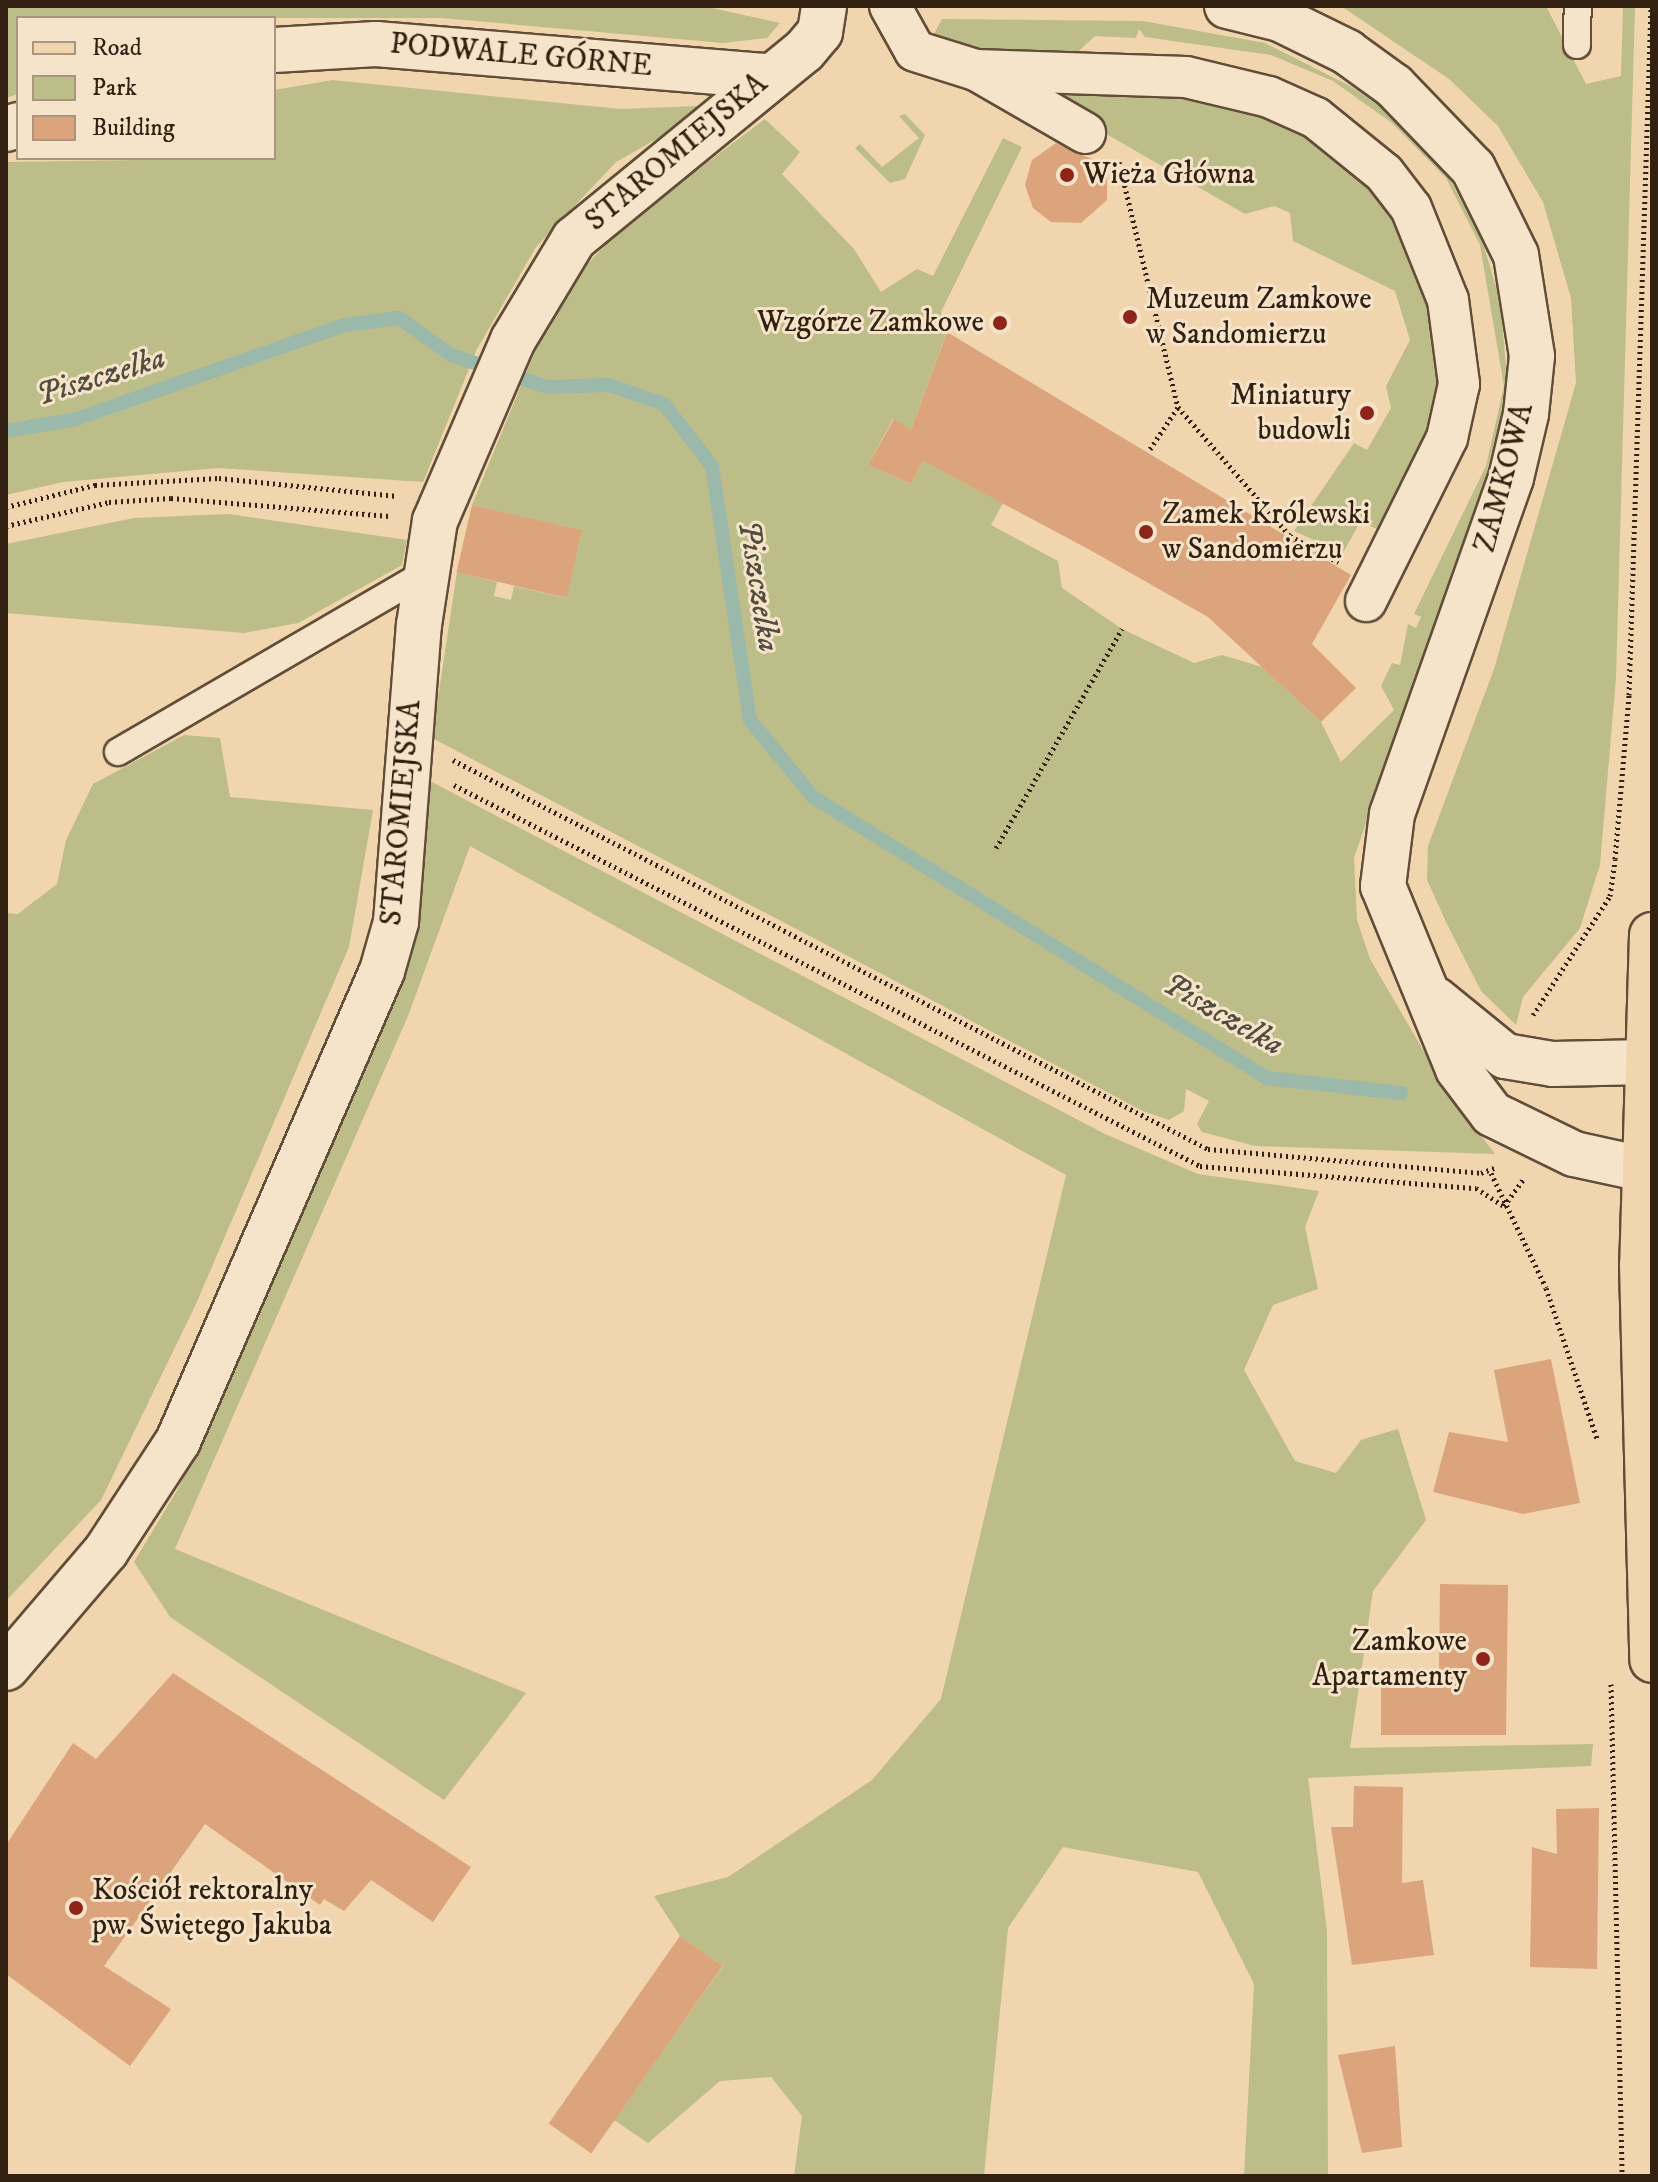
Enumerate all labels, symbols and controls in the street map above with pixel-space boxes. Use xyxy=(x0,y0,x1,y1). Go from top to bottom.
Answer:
legend xyxy=(16,16,276,160)
street label: PODWALE GÓRNE xyxy=(388,27,654,85)
text: Road xyxy=(92,33,142,63)
street label: STAROMIEJSKA xyxy=(579,66,775,240)
text: Park xyxy=(92,73,137,103)
text: Building xyxy=(92,113,175,143)
place label: Wieża Główna xyxy=(1083,157,1255,193)
marker: Wieża Główna xyxy=(1058,166,1076,184)
place label: Muzeum Zamkowe w Sandomierzu xyxy=(1146,282,1372,352)
place label: Wzgórze Zamkowe xyxy=(757,305,984,341)
marker: Muzeum Zamkowe w Sandomierzu xyxy=(1121,308,1139,326)
marker: Wzgórze Zamkowe xyxy=(991,314,1009,332)
water label: Piszczelka xyxy=(32,339,170,415)
place label: Miniatury budowli xyxy=(1230,378,1351,448)
street label: ZAMKOWA xyxy=(1468,400,1542,556)
marker: Miniatury budowli xyxy=(1358,404,1376,422)
place label: Zamek Królewski w Sandomierzu xyxy=(1162,497,1370,568)
water label: Piszczelka xyxy=(729,517,787,655)
marker: Zamek Królewski w Sandomierzu xyxy=(1137,523,1155,541)
street label: STAROMIEJSKA xyxy=(374,699,430,927)
water label: Piszczelka xyxy=(1156,965,1290,1065)
place label: Zamkowe Apartamenty xyxy=(1312,1624,1467,1694)
marker: Zamkowe Apartamenty xyxy=(1474,1650,1492,1668)
place label: Kościół rektoralny pw. Świętego Jakuba xyxy=(92,1873,332,1944)
marker: Kościół rektoralny pw. Świętego Jakuba xyxy=(67,1899,85,1917)

